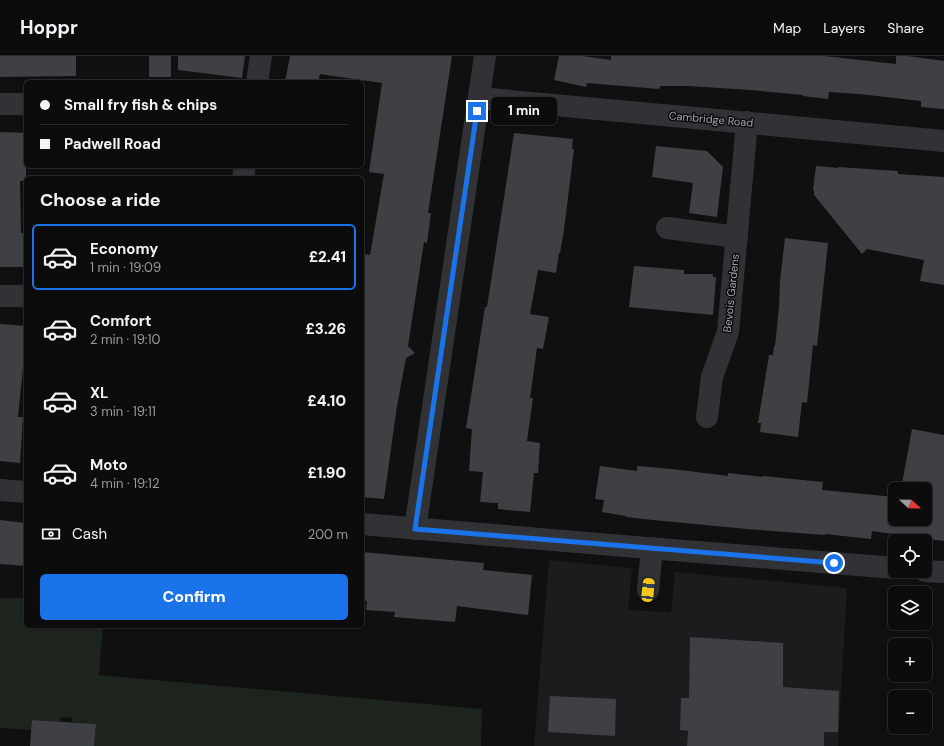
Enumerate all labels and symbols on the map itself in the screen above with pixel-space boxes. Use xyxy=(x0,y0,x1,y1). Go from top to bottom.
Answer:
callout: 1 min xyxy=(491,97,557,125)
route end xyxy=(468,102,486,120)
street label: Cambridge Road xyxy=(668,108,754,130)
street label: Bevois Gardens xyxy=(720,253,742,333)
north arrow xyxy=(888,482,932,526)
route start xyxy=(825,554,843,572)
car xyxy=(641,577,655,603)

